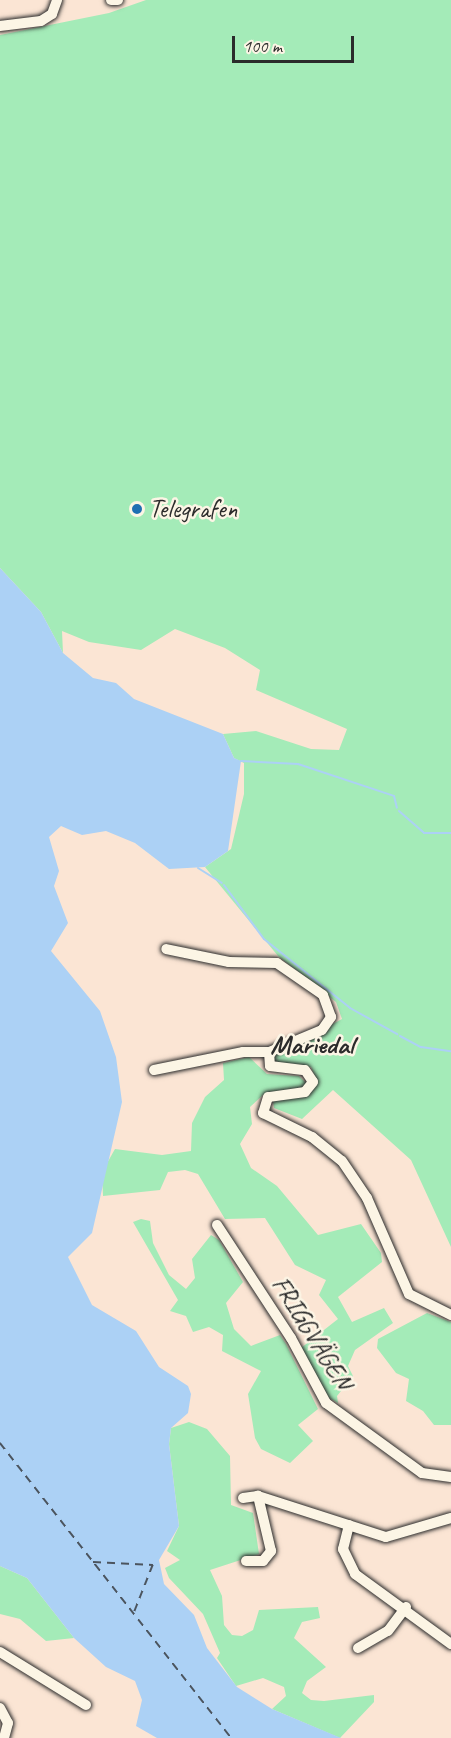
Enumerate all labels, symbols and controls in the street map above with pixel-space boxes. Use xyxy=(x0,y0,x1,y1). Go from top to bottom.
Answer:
scale bar xyxy=(235,24,356,62)
text: 100 m xyxy=(243,35,282,57)
place label: Telegrafen xyxy=(149,493,237,525)
marker: Telegrafen xyxy=(130,502,144,516)
district label: Mariedal xyxy=(270,1029,354,1061)
street label: FRIGGVÄGEN xyxy=(265,1271,359,1395)

